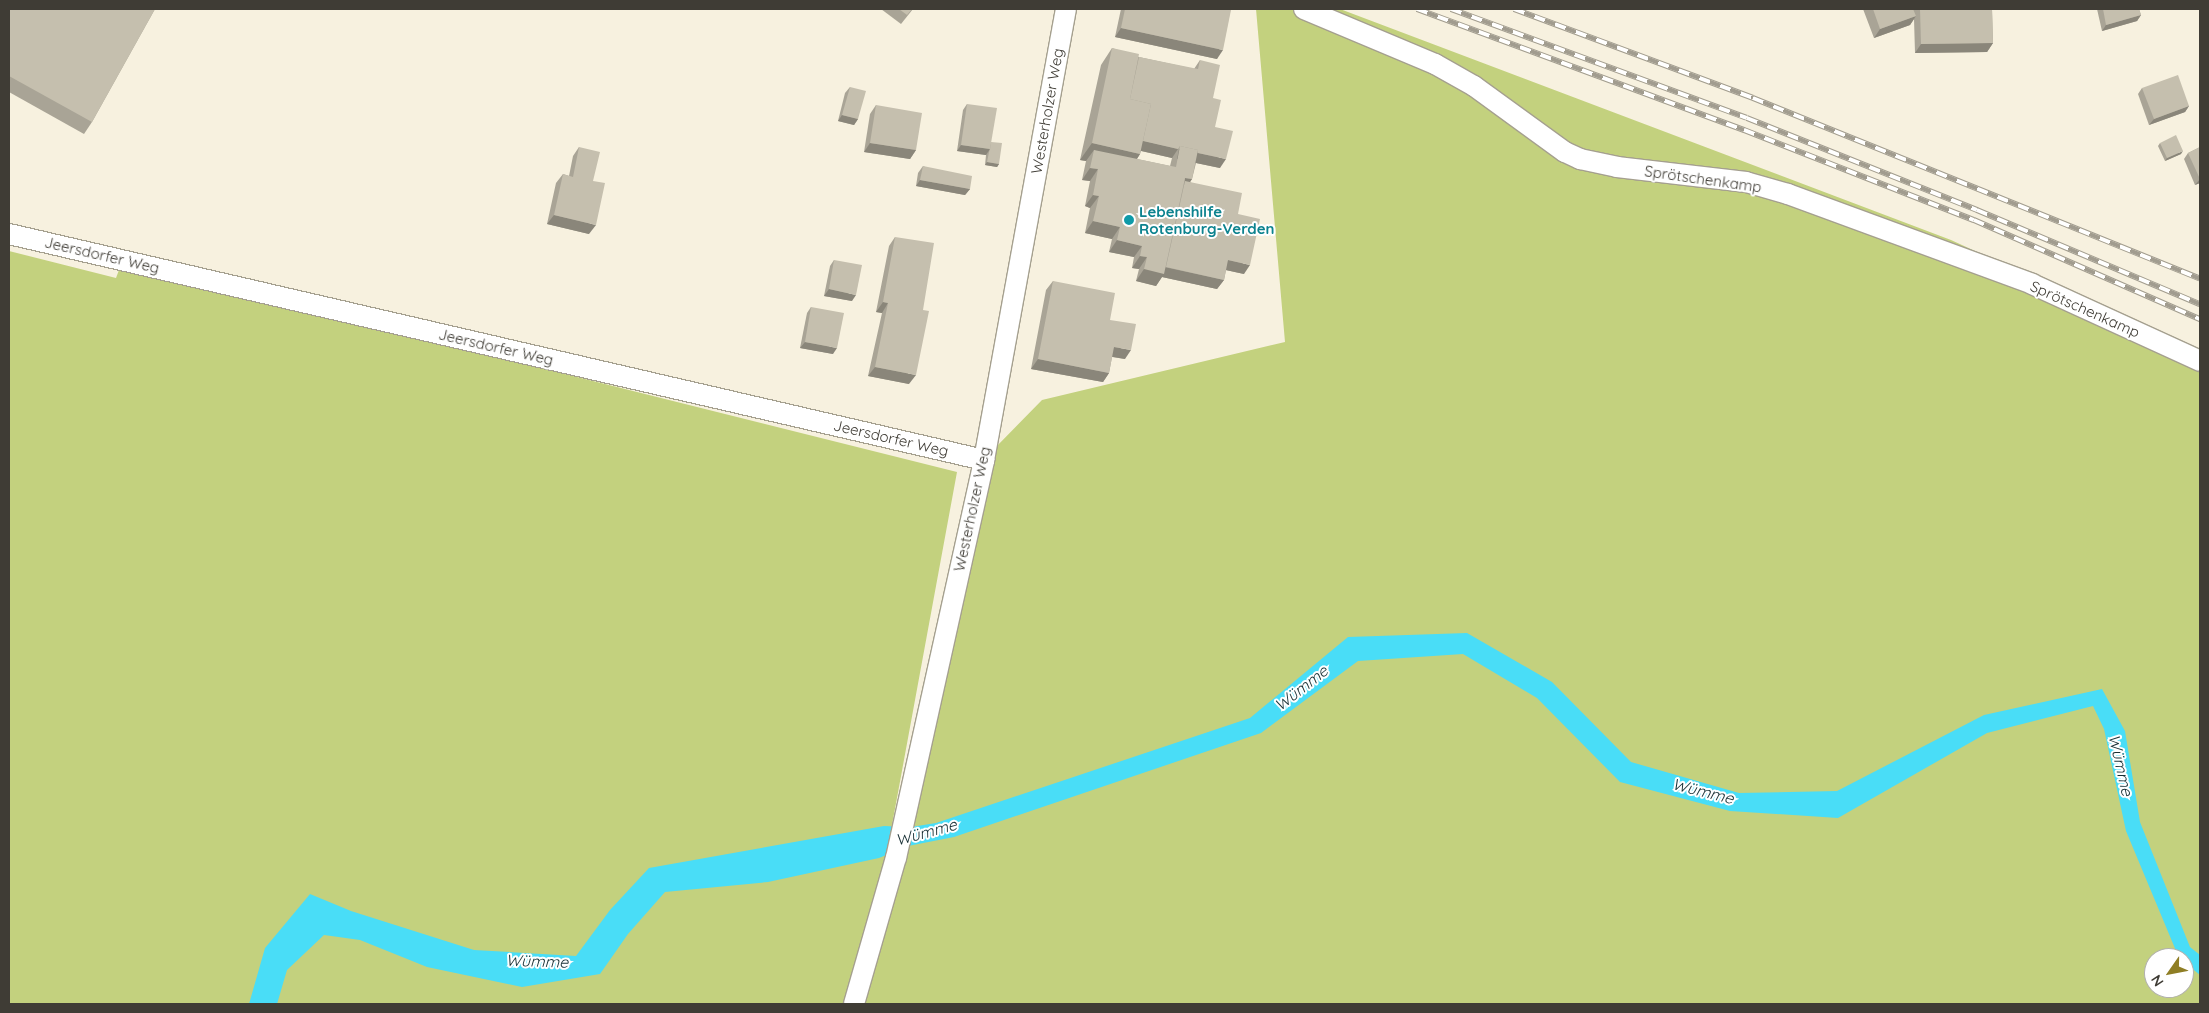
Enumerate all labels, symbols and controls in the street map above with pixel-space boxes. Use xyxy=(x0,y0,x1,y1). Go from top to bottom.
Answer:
street label: Westerholzer Weg xyxy=(1027,47,1067,175)
street label: Sprötschenkamp xyxy=(1643,162,1763,196)
place label: Lebenshilfe Rotenburg-Verden xyxy=(1139,202,1275,237)
marker: Lebenshilfe Rotenburg-Verden xyxy=(1123,214,1135,226)
street label: Jeersdorfer Weg xyxy=(43,233,161,277)
street label: Sprötschenkamp xyxy=(2027,277,2143,341)
street label: Jeersdorfer Weg xyxy=(437,325,555,369)
street label: Jeersdorfer Weg xyxy=(832,416,950,460)
street label: Westerholzer Weg xyxy=(950,445,994,573)
water label: Wümme xyxy=(1270,661,1332,715)
water label: Wümme xyxy=(2105,732,2137,798)
water label: Wümme xyxy=(1670,774,1736,808)
water label: Wümme xyxy=(893,815,959,849)
north arrow xyxy=(2144,948,2194,998)
water label: Wümme xyxy=(505,950,569,972)
text: N xyxy=(2147,971,2168,990)

